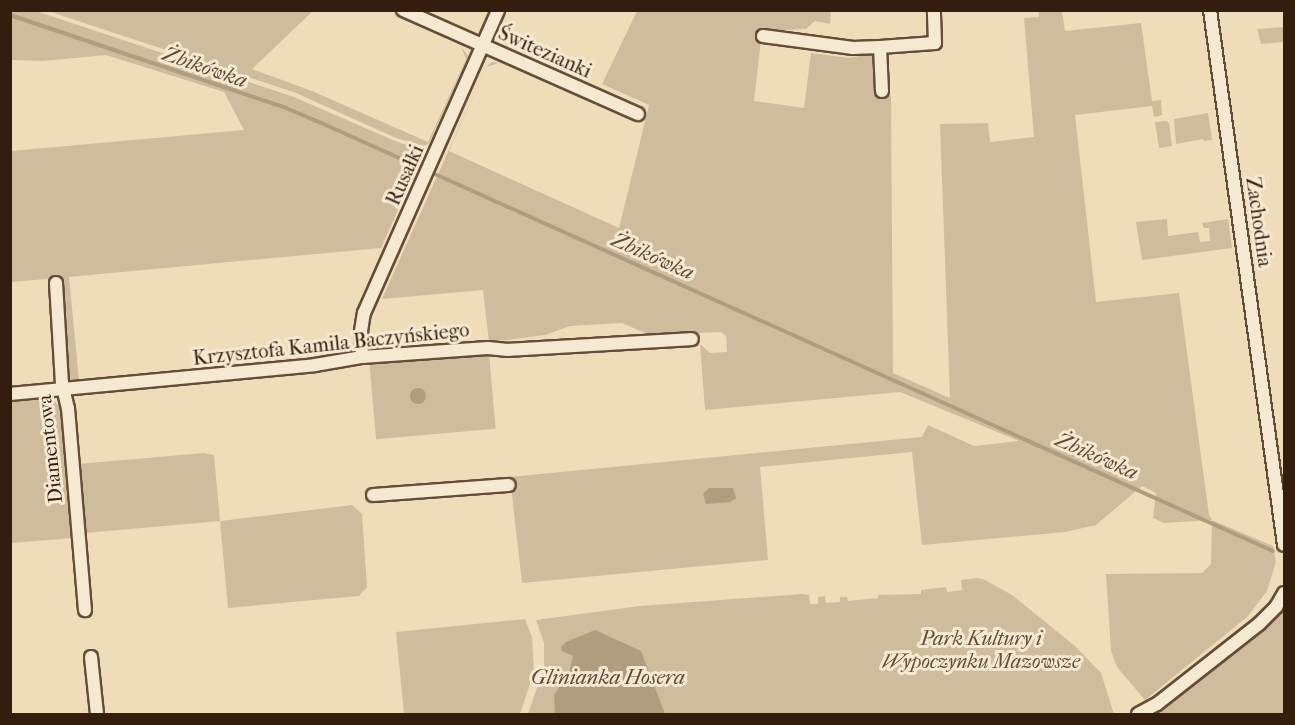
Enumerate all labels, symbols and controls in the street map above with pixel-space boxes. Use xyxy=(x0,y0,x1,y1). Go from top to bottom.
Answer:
street label: Świtezianki xyxy=(495,21,595,83)
water label: Żbikówka xyxy=(160,41,250,93)
street label: Rusałki xyxy=(381,141,429,209)
street label: Zachodnia xyxy=(1241,176,1277,268)
water label: Żbikówka xyxy=(608,227,698,285)
street label: Krzysztofa Kamila Baczyńskiego xyxy=(192,318,470,370)
street label: Diamentowa xyxy=(32,393,68,505)
water label: Żbikówka xyxy=(1052,427,1142,485)
park label: Park Kultury i Wypoczynku Mazowsze xyxy=(882,627,1080,674)
water label: Glinianka Hosera xyxy=(531,664,685,690)

